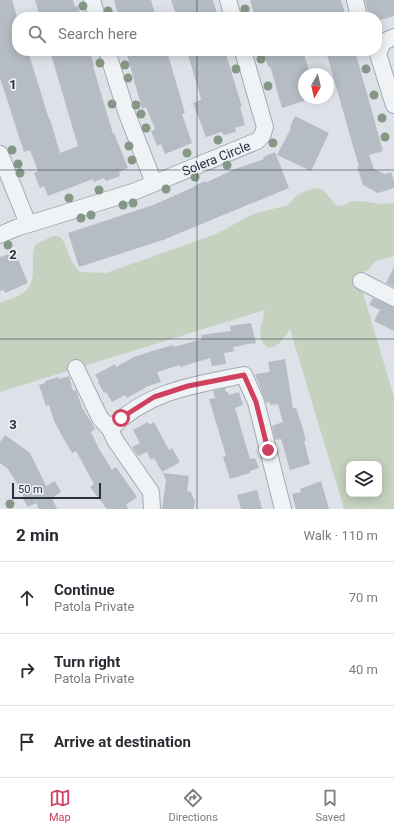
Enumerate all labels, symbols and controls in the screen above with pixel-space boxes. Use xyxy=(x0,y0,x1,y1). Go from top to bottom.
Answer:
search box xyxy=(12,12,382,56)
icon: search xyxy=(26,23,48,45)
text: Search here xyxy=(58,25,137,43)
north arrow xyxy=(298,68,334,104)
text: 1 xyxy=(9,77,17,92)
street label: Solera Circle xyxy=(180,138,253,179)
text: 2 xyxy=(9,247,17,262)
route start xyxy=(112,409,130,427)
text: 3 xyxy=(9,417,17,432)
route end xyxy=(259,441,277,459)
map controls xyxy=(346,461,382,497)
button: layers xyxy=(346,461,382,497)
scale bar xyxy=(12,481,101,500)
text: 50 m xyxy=(18,483,43,496)
text: 2 min xyxy=(16,525,59,545)
text: Walk · 110 m xyxy=(303,528,378,543)
text: Continue xyxy=(54,581,115,599)
icon: ahead xyxy=(16,587,38,609)
text: 70 m xyxy=(349,590,378,605)
text: Patola Private xyxy=(54,599,134,614)
text: Turn right xyxy=(54,653,120,671)
icon: right xyxy=(16,659,38,681)
text: 40 m xyxy=(349,662,378,677)
text: Patola Private xyxy=(54,671,134,686)
icon: arrive xyxy=(16,731,38,753)
text: Arrive at destination xyxy=(54,733,191,751)
tab: Map xyxy=(49,787,71,824)
tab: Directions xyxy=(168,787,218,824)
tab: Saved xyxy=(315,787,345,824)

